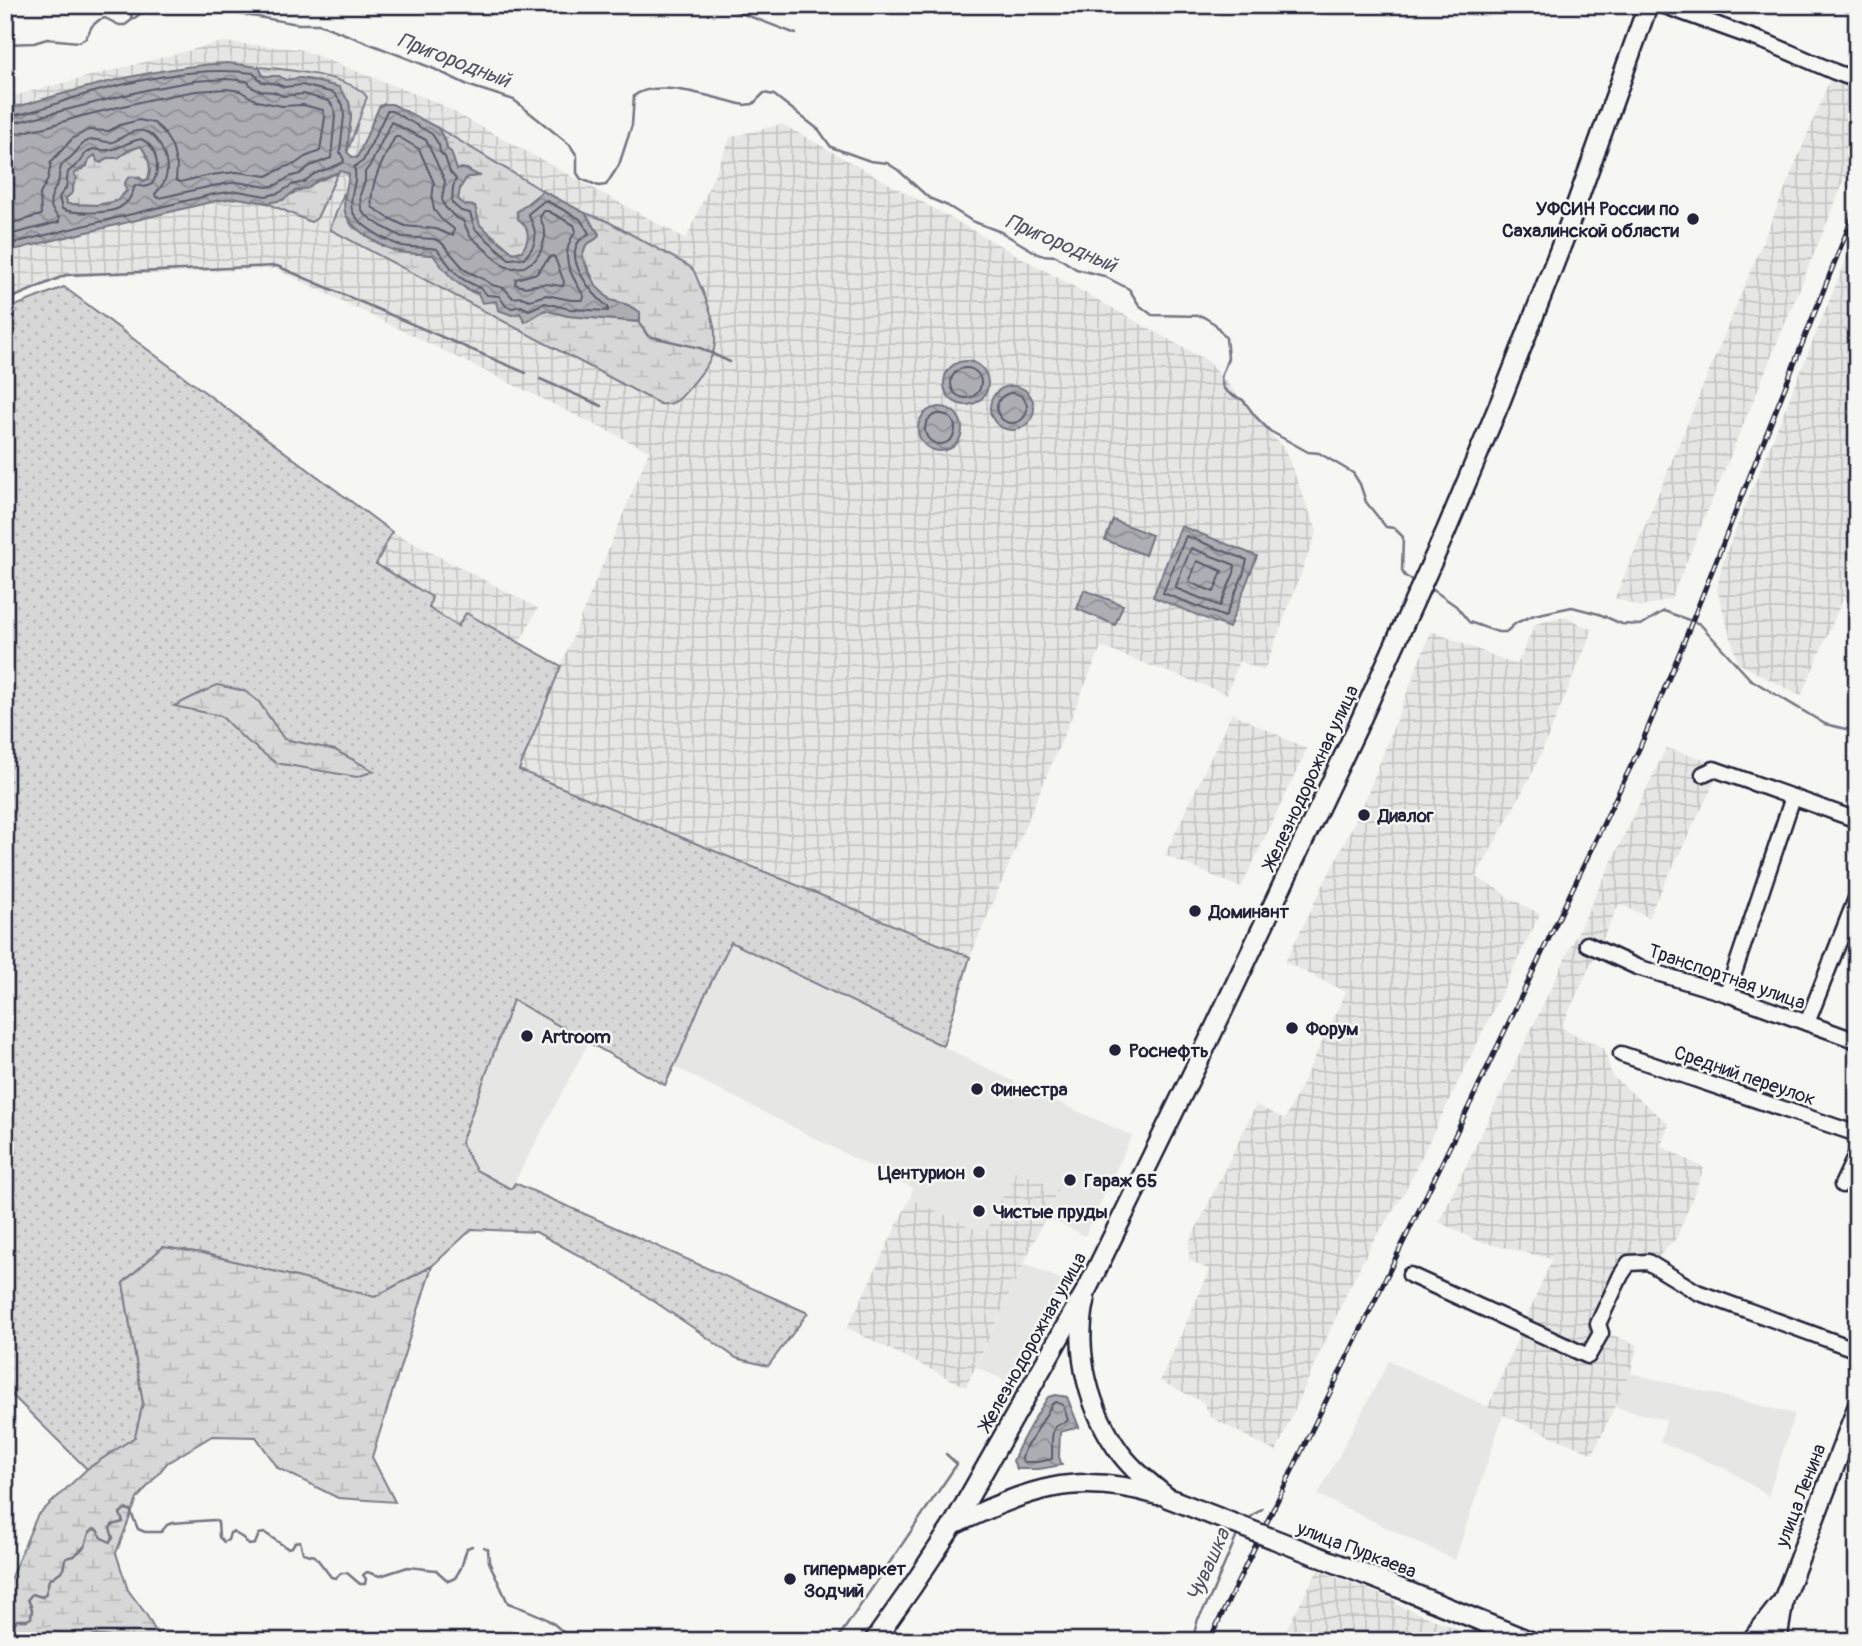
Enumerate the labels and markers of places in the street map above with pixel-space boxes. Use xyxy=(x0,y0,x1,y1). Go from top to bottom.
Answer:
place label: УФСИН России по Сахалинской области xyxy=(1502,197,1680,243)
marker: УФСИН России по Сахалинской области xyxy=(1685,211,1701,227)
place label: Диалог xyxy=(1377,804,1434,828)
marker: Диалог xyxy=(1356,807,1372,823)
place label: Доминант xyxy=(1208,900,1289,924)
marker: Доминант xyxy=(1187,903,1203,919)
place label: Форум xyxy=(1305,1017,1359,1041)
marker: Форум xyxy=(1284,1020,1300,1036)
place label: Artroom xyxy=(541,1025,611,1049)
marker: Artroom xyxy=(519,1028,535,1044)
place label: Роснефть xyxy=(1129,1039,1209,1063)
marker: Роснефть xyxy=(1107,1042,1123,1058)
place label: Финестра xyxy=(990,1078,1068,1102)
marker: Финестра xyxy=(969,1081,985,1097)
place label: Центурион xyxy=(878,1161,965,1185)
marker: Центурион xyxy=(971,1164,987,1180)
place label: Гараж 65 xyxy=(1084,1169,1157,1193)
marker: Гараж 65 xyxy=(1062,1172,1078,1188)
place label: Чистые пруды xyxy=(993,1200,1108,1224)
marker: Чистые пруды xyxy=(971,1203,987,1219)
place label: гипермаркет Зодчий xyxy=(803,1557,906,1603)
marker: гипермаркет Зодчий xyxy=(782,1571,798,1587)

